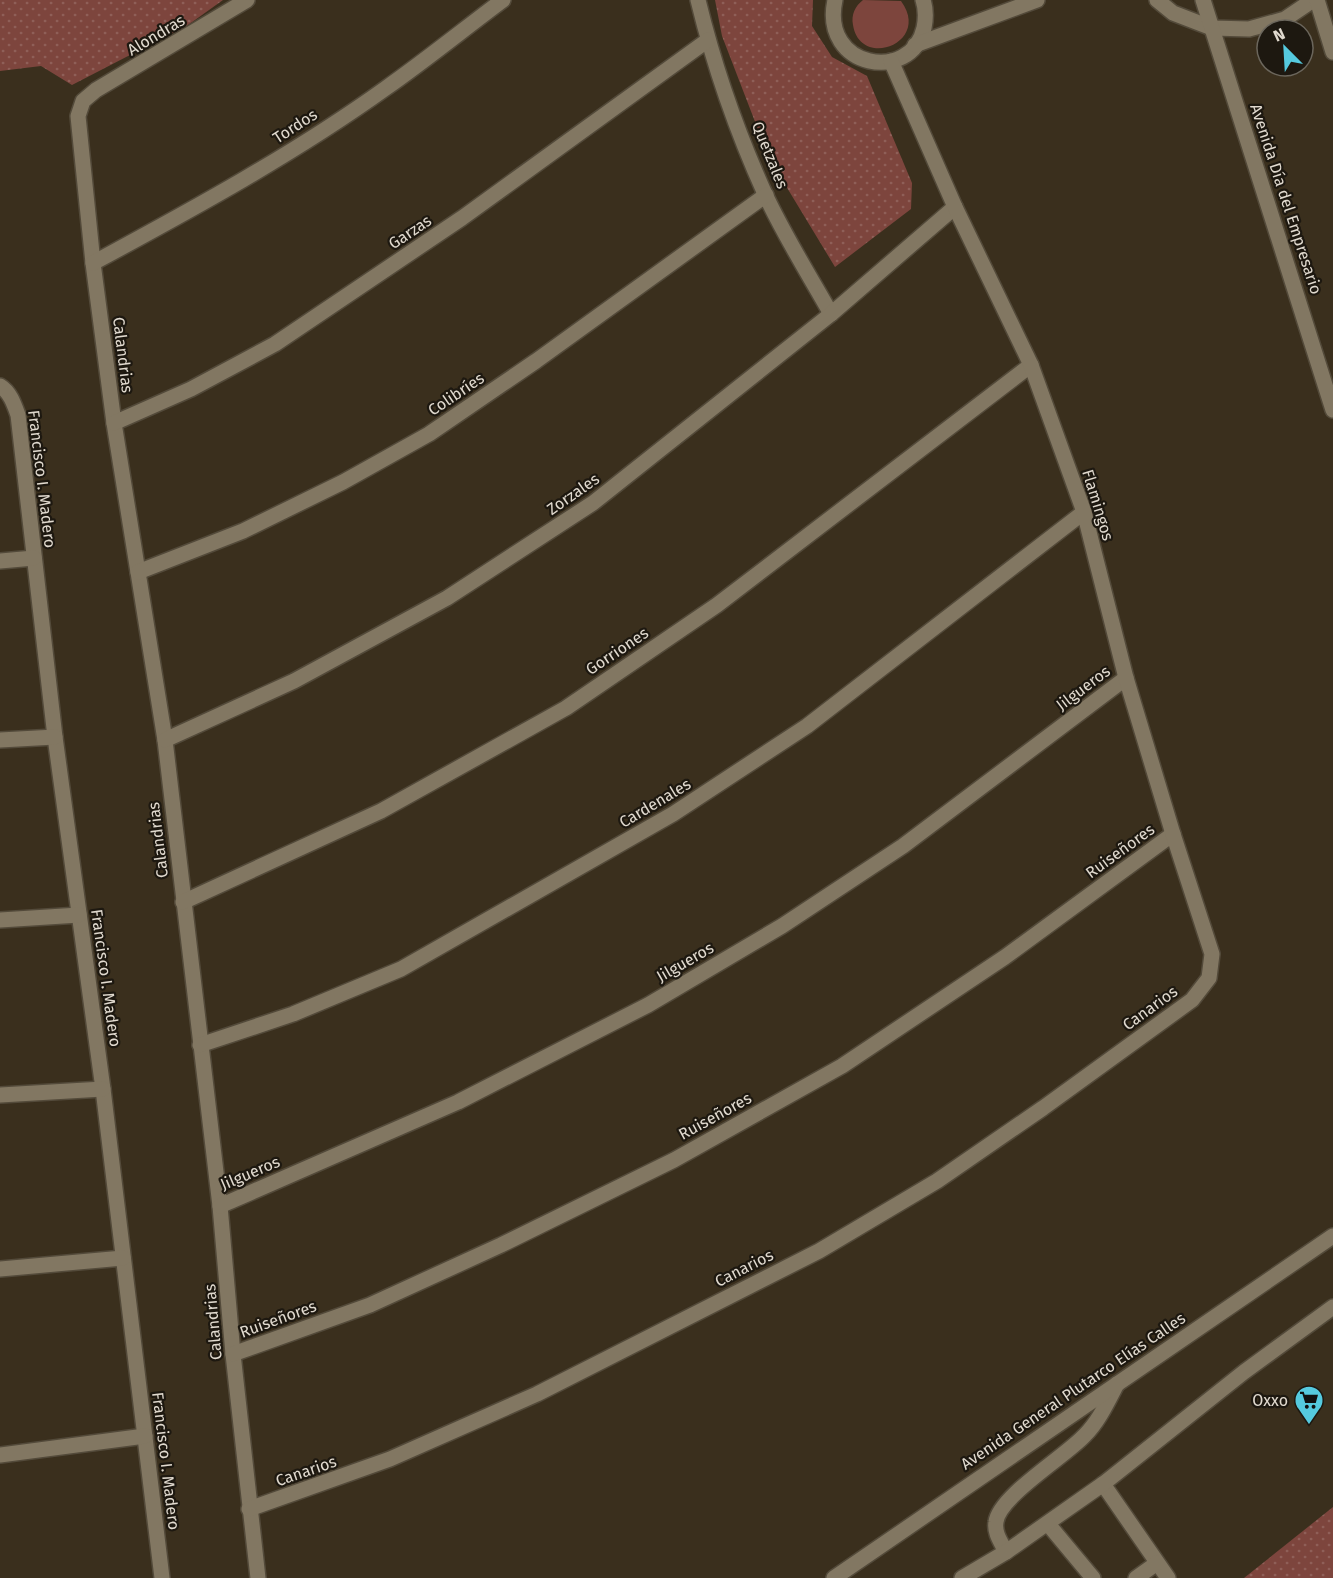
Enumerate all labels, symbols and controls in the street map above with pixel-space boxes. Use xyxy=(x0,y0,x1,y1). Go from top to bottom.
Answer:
street label: Alondras xyxy=(124,10,188,60)
north arrow xyxy=(1255,18,1315,78)
text: N xyxy=(1270,24,1288,46)
street label: Avenida Día del Empresario xyxy=(1246,101,1326,297)
street label: Tordos xyxy=(269,105,321,147)
street label: Quetzales xyxy=(748,119,792,191)
street label: Garzas xyxy=(385,211,435,253)
street label: Calandrias xyxy=(109,316,137,394)
street label: Colibríes xyxy=(424,368,488,420)
street label: Francisco I. Madero xyxy=(24,409,60,549)
street label: Flamingos xyxy=(1078,467,1118,543)
street label: Zorzales xyxy=(543,469,603,519)
street label: Gorriones xyxy=(582,623,652,679)
street label: Jilgueros xyxy=(1052,662,1114,714)
street label: Cardenales xyxy=(616,774,694,832)
street label: Calandrias xyxy=(144,801,172,879)
street label: Ruiseñores xyxy=(1082,820,1158,882)
street label: Francisco I. Madero xyxy=(87,908,125,1048)
street label: Jilgueros xyxy=(653,938,717,986)
street label: Canarios xyxy=(1119,982,1181,1034)
street label: Ruiseñores xyxy=(675,1088,755,1144)
street label: Jilgueros xyxy=(217,1152,283,1194)
street label: Canarios xyxy=(712,1245,776,1291)
street label: Calandrias xyxy=(200,1283,226,1361)
street label: Ruiseñores xyxy=(237,1296,319,1342)
street label: Avenida General Plutarco Elías Calles xyxy=(957,1308,1189,1474)
supermarket icon: Oxxo xyxy=(1293,1384,1325,1426)
street label: Francisco I. Madero xyxy=(148,1391,184,1531)
place label: Oxxo xyxy=(1252,1391,1288,1410)
street label: Canarios xyxy=(273,1452,339,1490)

